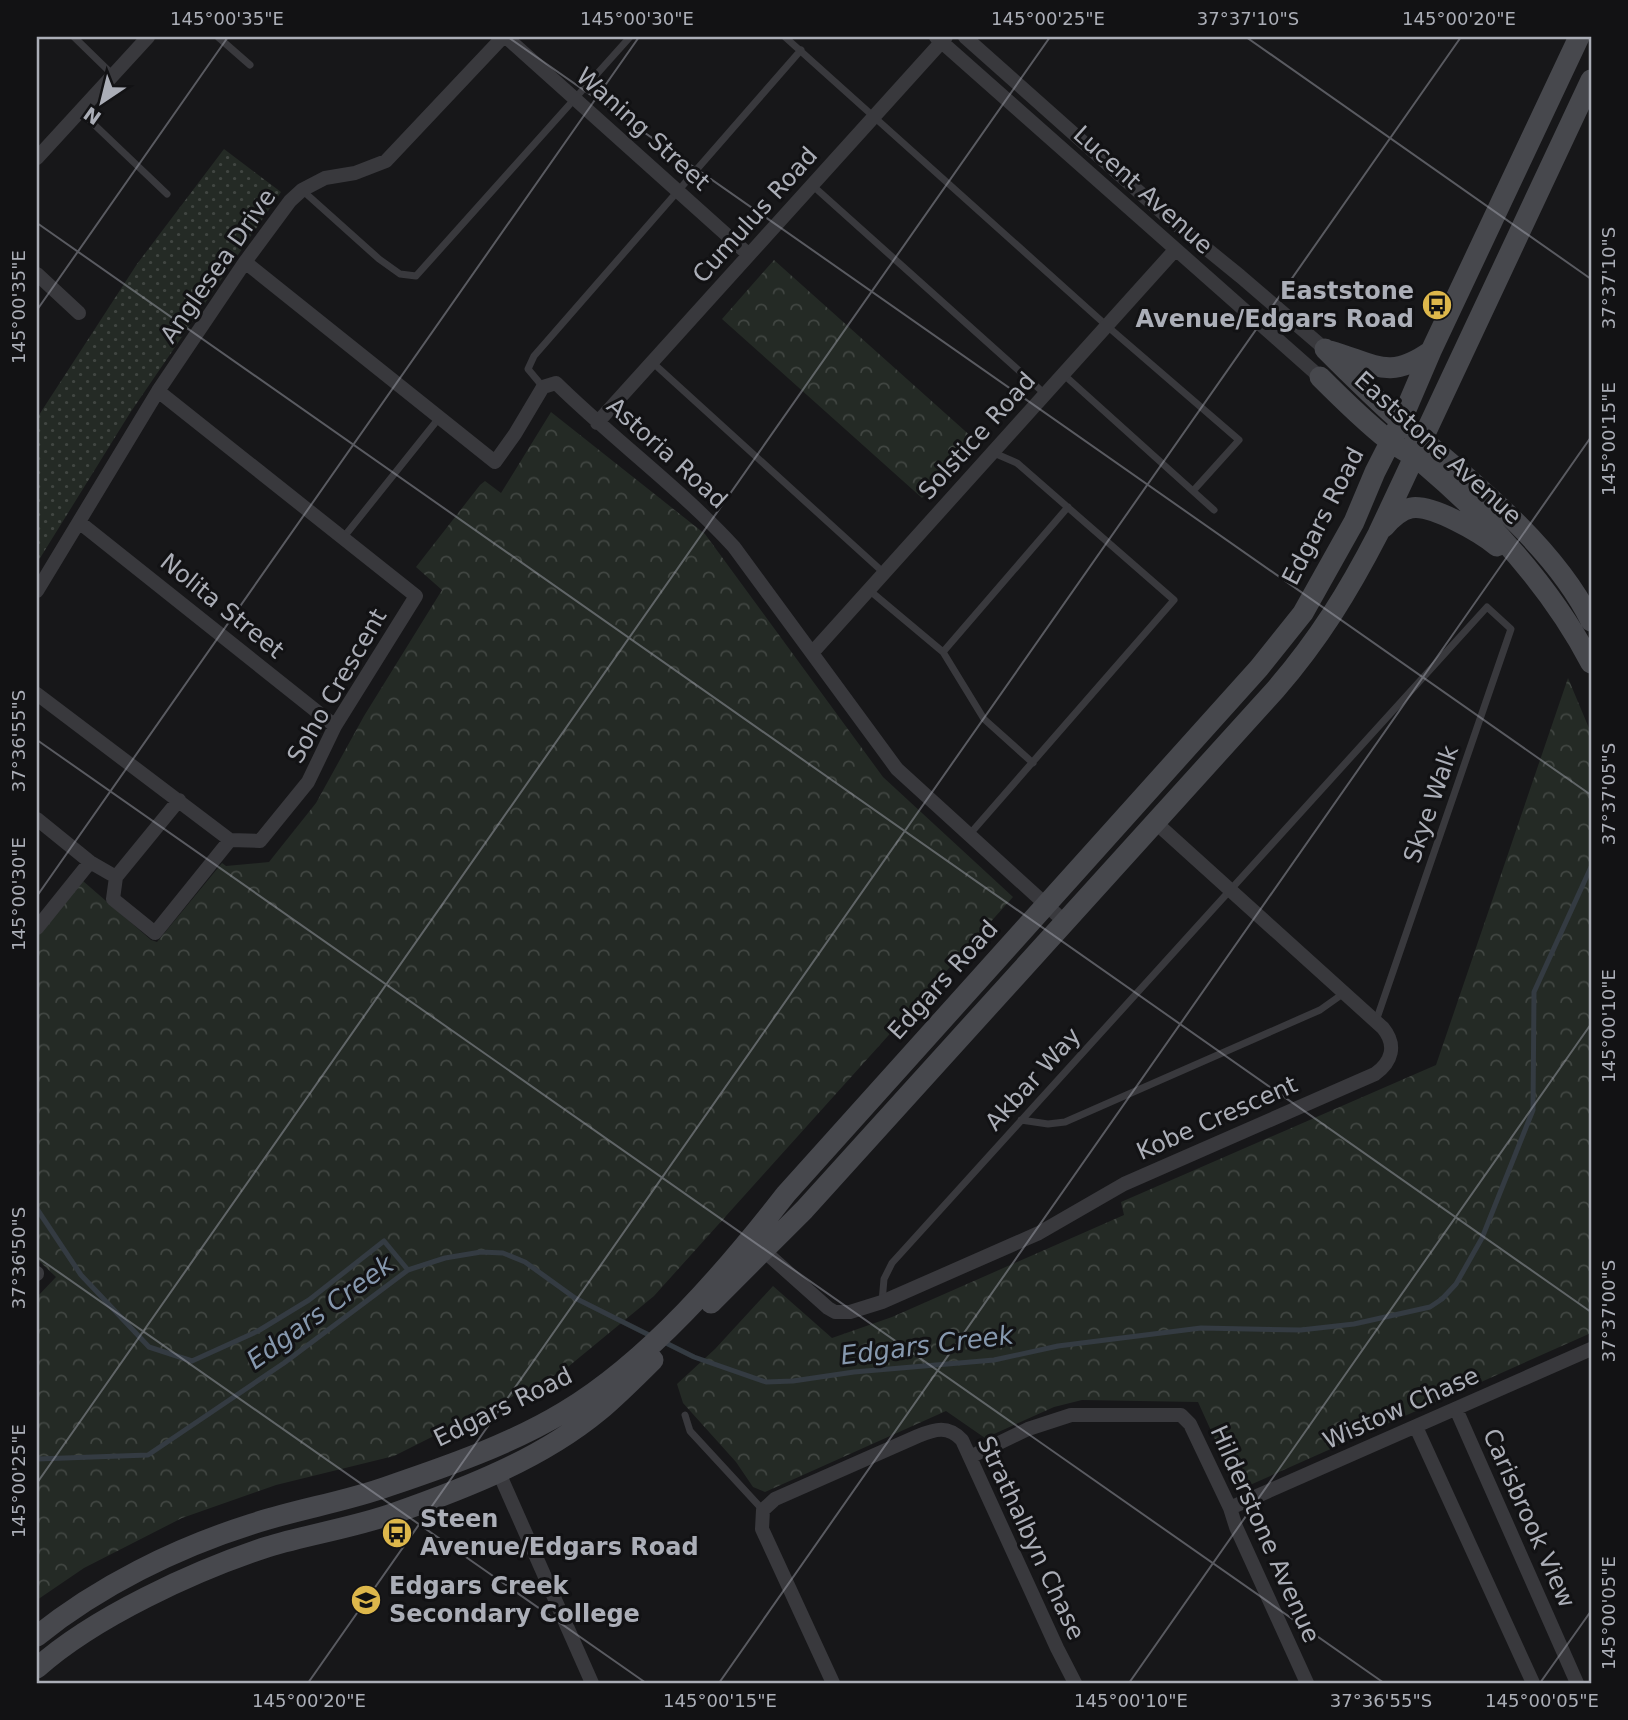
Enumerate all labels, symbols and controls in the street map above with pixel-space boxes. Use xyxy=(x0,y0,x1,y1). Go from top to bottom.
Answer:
text: 145°00'35"E xyxy=(170,8,284,29)
text: 145°00'30"E xyxy=(580,8,694,29)
text: 145°00'25"E xyxy=(991,8,1105,29)
text: 37°37'10"S xyxy=(1197,8,1299,29)
text: 145°00'20"E xyxy=(1402,8,1516,29)
street label: Waning Street xyxy=(571,62,715,196)
north arrow xyxy=(66,66,136,136)
text: N xyxy=(79,102,105,129)
street label: Lucent Avenue xyxy=(1068,120,1218,260)
street label: Cumulus Road xyxy=(687,141,823,289)
street label: Anglesea Drive xyxy=(154,183,282,349)
text: 37°37'10"S xyxy=(1598,227,1619,329)
text: 145°00'35"E xyxy=(8,250,29,364)
place label: Eaststone Avenue/Edgars Road xyxy=(1135,277,1414,333)
bus stop icon: Eaststone Avenue/Edgars Road xyxy=(1420,288,1454,322)
street label: Eaststone Avenue xyxy=(1349,366,1527,530)
street label: Solstice Road xyxy=(913,367,1041,505)
text: 145°00'15"E xyxy=(1598,382,1619,496)
street label: Astoria Road xyxy=(601,392,733,514)
street label: Edgars Road xyxy=(1276,443,1370,589)
street label: Nolita Street xyxy=(155,548,289,664)
street label: Soho Crescent xyxy=(282,604,392,768)
text: 37°36'55"S xyxy=(8,690,29,792)
street label: Skye Walk xyxy=(1398,742,1464,866)
text: 37°37'05"S xyxy=(1598,743,1619,845)
text: 145°00'30"E xyxy=(8,837,29,951)
street label: Edgars Road xyxy=(882,915,1004,1045)
text: 145°00'10"E xyxy=(1598,969,1619,1083)
street label: Akbar Way xyxy=(979,1022,1087,1136)
street label: Kobe Crescent xyxy=(1132,1070,1302,1166)
text: 37°36'50"S xyxy=(8,1207,29,1309)
water label: Edgars Creek xyxy=(241,1248,400,1375)
text: 37°37'00"S xyxy=(1598,1260,1619,1362)
water label: Edgars Creek xyxy=(839,1319,1016,1370)
street label: Edgars Road xyxy=(429,1361,577,1453)
street label: Wistow Chase xyxy=(1319,1361,1483,1455)
street label: Hilderstone Avenue xyxy=(1204,1421,1326,1647)
text: 145°00'25"E xyxy=(8,1424,29,1538)
street label: Carisbrook View xyxy=(1477,1424,1581,1612)
street label: Strathalbyn Chase xyxy=(972,1432,1090,1644)
place label: Steen Avenue/Edgars Road xyxy=(420,1505,699,1561)
bus stop icon: Steen Avenue/Edgars Road xyxy=(380,1516,414,1550)
text: 145°00'05"E xyxy=(1598,1556,1619,1670)
place label: Edgars Creek Secondary College xyxy=(389,1572,640,1628)
school or university icon: Edgars Creek Secondary College xyxy=(349,1583,383,1617)
text: 145°00'20"E xyxy=(252,1690,366,1711)
text: 145°00'15"E xyxy=(663,1690,777,1711)
text: 145°00'10"E xyxy=(1074,1690,1188,1711)
text: 37°36'55"S xyxy=(1330,1690,1432,1711)
text: 145°00'05"E xyxy=(1485,1690,1599,1711)

